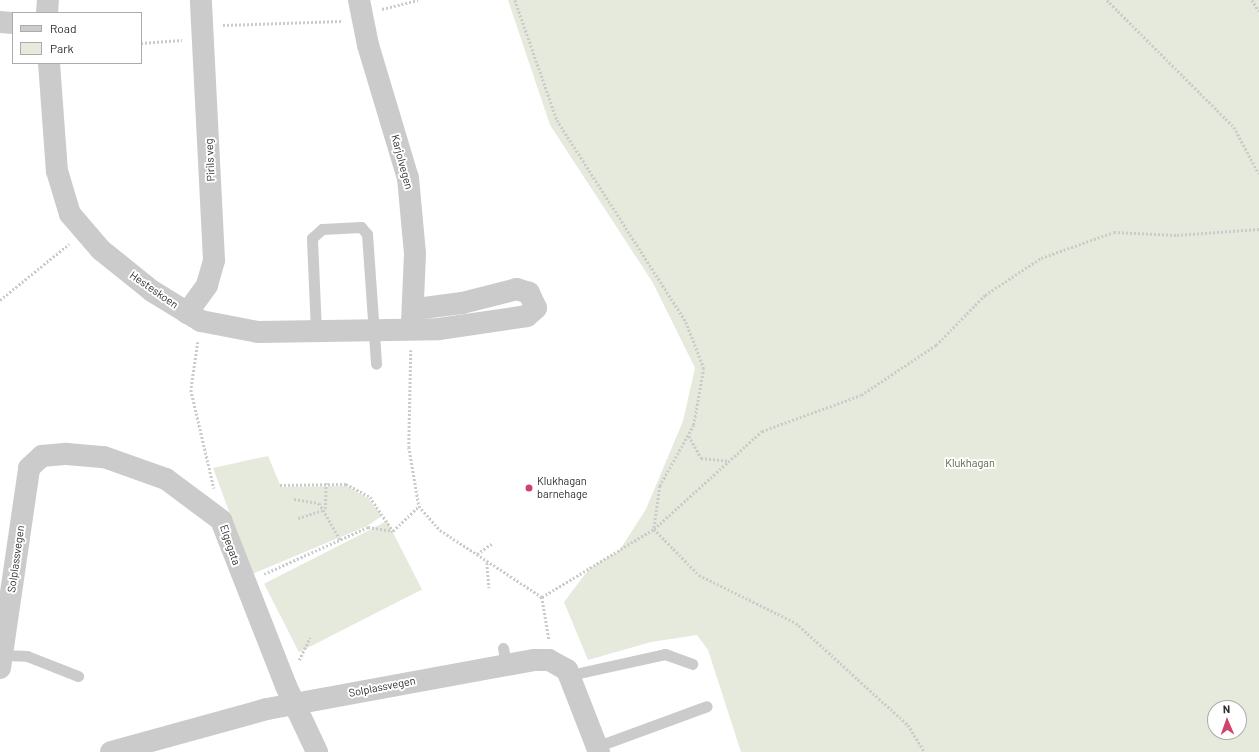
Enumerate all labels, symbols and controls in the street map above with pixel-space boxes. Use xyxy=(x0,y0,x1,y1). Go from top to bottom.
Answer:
legend xyxy=(12,12,142,64)
text: Road xyxy=(50,21,77,35)
text: Park xyxy=(50,41,74,55)
street label: Karjolvegen xyxy=(388,133,416,191)
street label: Pirils veg xyxy=(202,138,218,182)
street label: Hesteskoen xyxy=(127,268,181,312)
park label: Klukhagan xyxy=(945,456,995,470)
place label: Klukhagan barnehage xyxy=(537,475,588,501)
marker: Klukhagan barnehage xyxy=(524,483,534,493)
street label: Elgegata xyxy=(217,523,243,567)
street label: Solplassvegen xyxy=(5,524,27,594)
street label: Solplassvegen xyxy=(347,674,417,700)
north arrow xyxy=(1207,700,1247,740)
text: N xyxy=(1223,702,1230,715)

